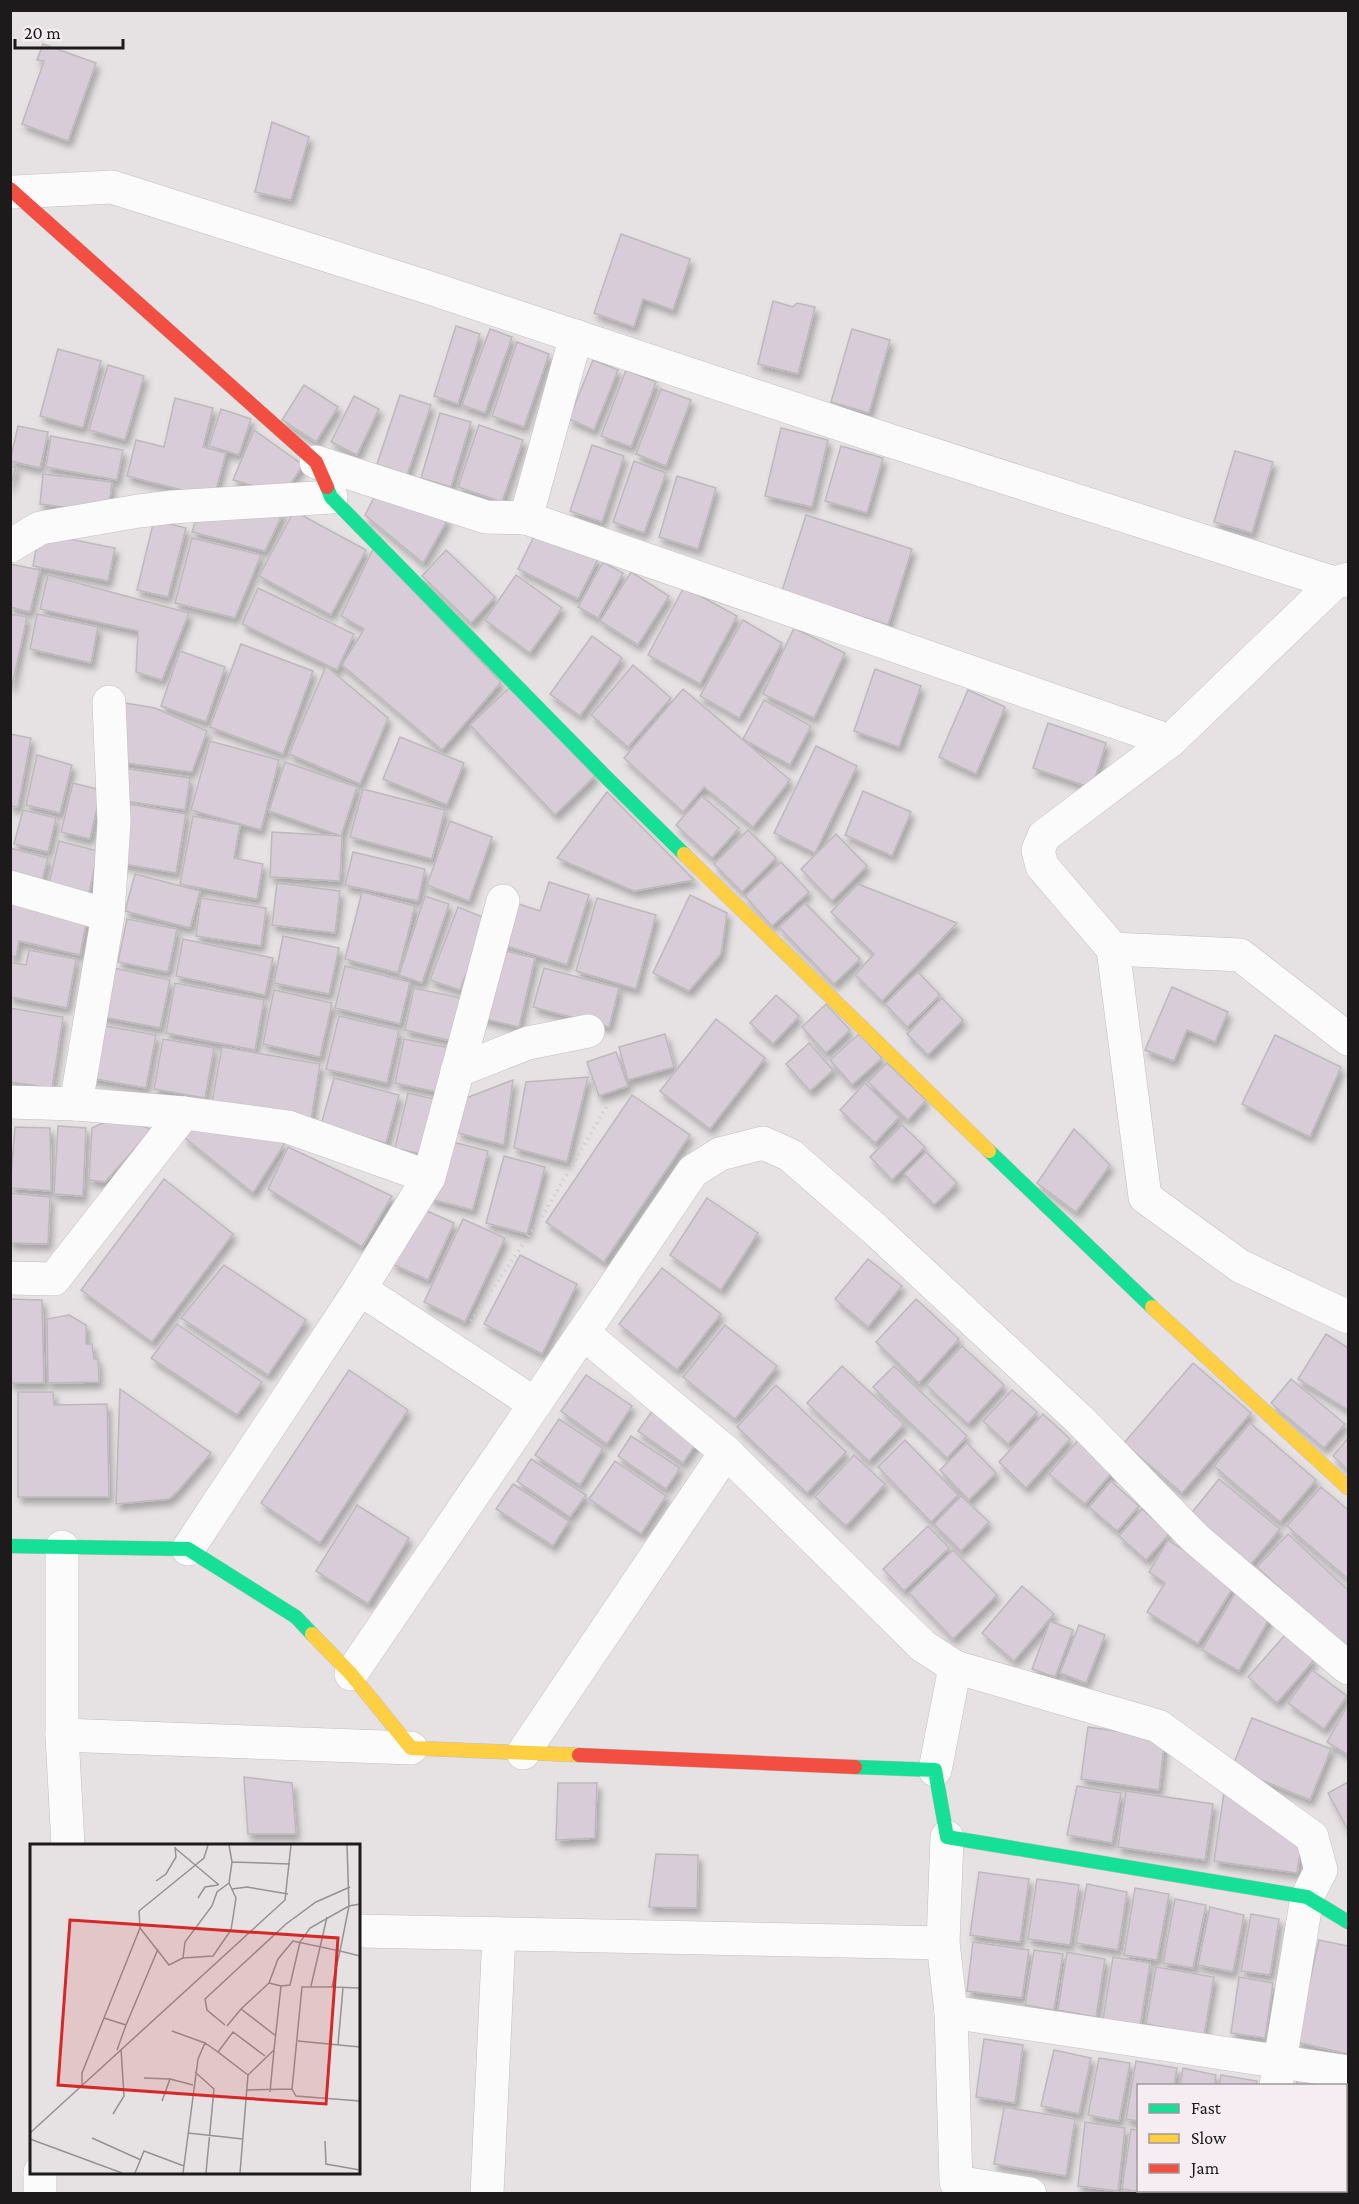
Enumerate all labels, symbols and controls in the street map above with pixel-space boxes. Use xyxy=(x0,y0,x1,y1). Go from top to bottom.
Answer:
scale bar xyxy=(15,12,123,50)
text: 20 m xyxy=(24,23,61,43)
inset map xyxy=(30,1844,360,2174)
legend xyxy=(1137,2084,1347,2192)
text: Fast xyxy=(1191,2098,1222,2118)
text: Slow xyxy=(1191,2128,1227,2148)
text: Jam xyxy=(1189,2158,1220,2178)

